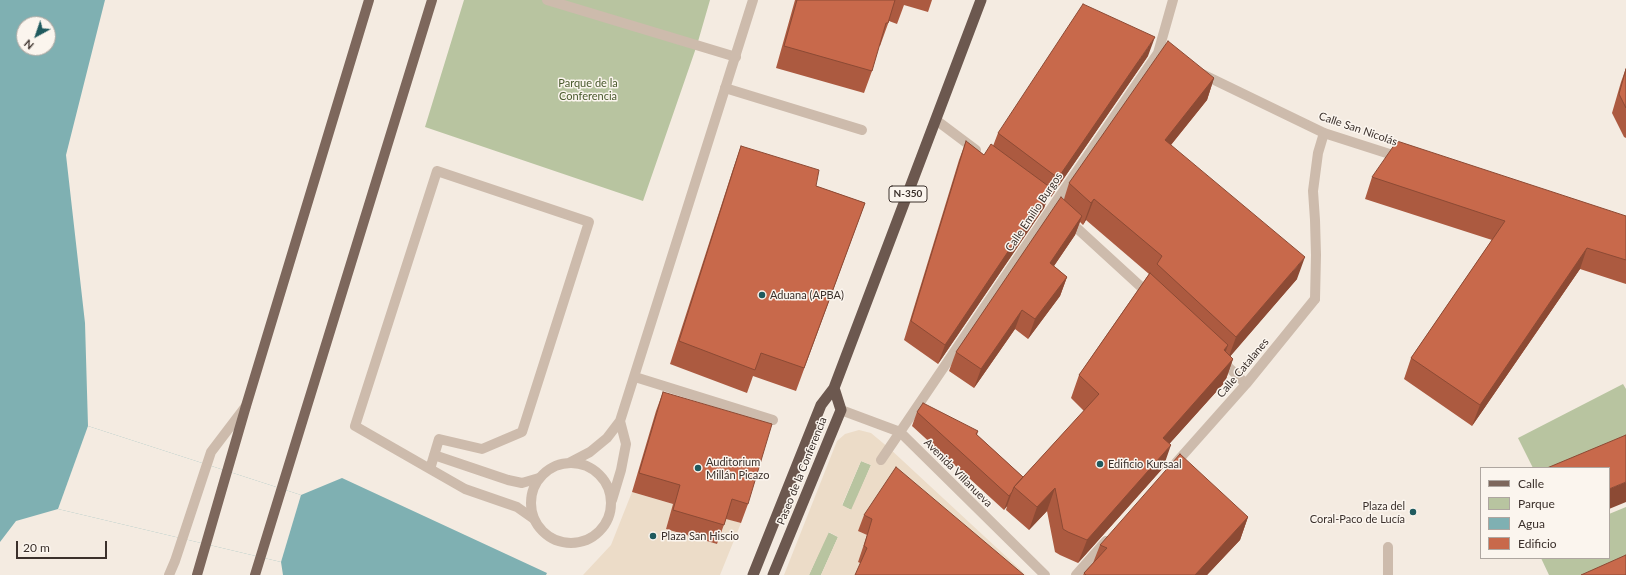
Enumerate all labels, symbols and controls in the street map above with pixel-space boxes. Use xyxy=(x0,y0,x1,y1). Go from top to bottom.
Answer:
north arrow xyxy=(16,16,56,56)
text: N xyxy=(21,37,36,53)
park label: Parque de la Conferencia xyxy=(558,76,618,102)
street label: Calle San Nicolás xyxy=(1317,109,1399,149)
street label: Calle Emilio Burgos xyxy=(1003,170,1065,254)
road number: N-350 xyxy=(889,186,927,202)
place label: Aduana (APBA) xyxy=(770,288,844,302)
marker: Aduana (APBA) xyxy=(757,290,767,300)
street label: Calle Catalanes xyxy=(1214,336,1272,400)
street label: Paseo de la Conferencia xyxy=(774,415,830,527)
street label: Avenida Villanueva xyxy=(921,436,995,510)
place label: Auditorium Millán Picazo xyxy=(706,455,769,481)
place label: Edificio Kursaal xyxy=(1108,457,1182,471)
marker: Edificio Kursaal xyxy=(1095,459,1105,469)
marker: Auditorium Millán Picazo xyxy=(693,463,703,473)
legend xyxy=(1480,467,1610,559)
text: Calle xyxy=(1518,476,1544,491)
text: Parque xyxy=(1518,496,1555,511)
place label: Plaza del Coral-Paco de Lucía xyxy=(1310,499,1405,525)
marker: Plaza del Coral-Paco de Lucía xyxy=(1408,507,1418,517)
text: Agua xyxy=(1518,516,1545,531)
place label: Plaza San Hiscio xyxy=(661,529,739,543)
marker: Plaza San Hiscio xyxy=(648,531,658,541)
scale bar xyxy=(18,533,109,559)
text: Edificio xyxy=(1518,536,1557,551)
text: 20 m xyxy=(23,540,50,555)

